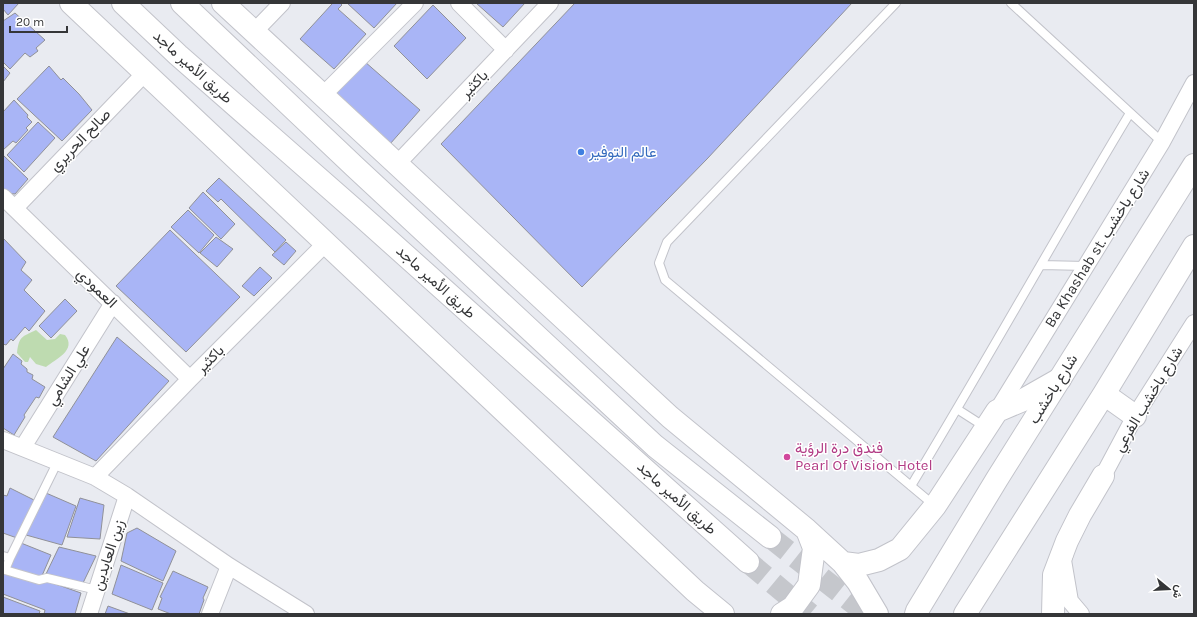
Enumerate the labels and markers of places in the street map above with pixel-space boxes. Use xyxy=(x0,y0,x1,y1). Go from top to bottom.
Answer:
place label: عالم التوفير xyxy=(588,143,657,162)
marker: عالم التوفير xyxy=(576,147,586,157)
place label: فندق درة الرؤية Pearl Of Vision Hotel xyxy=(795,439,933,474)
marker: فندق درة الرؤية Pearl Of Vision Hotel xyxy=(782,452,792,462)

